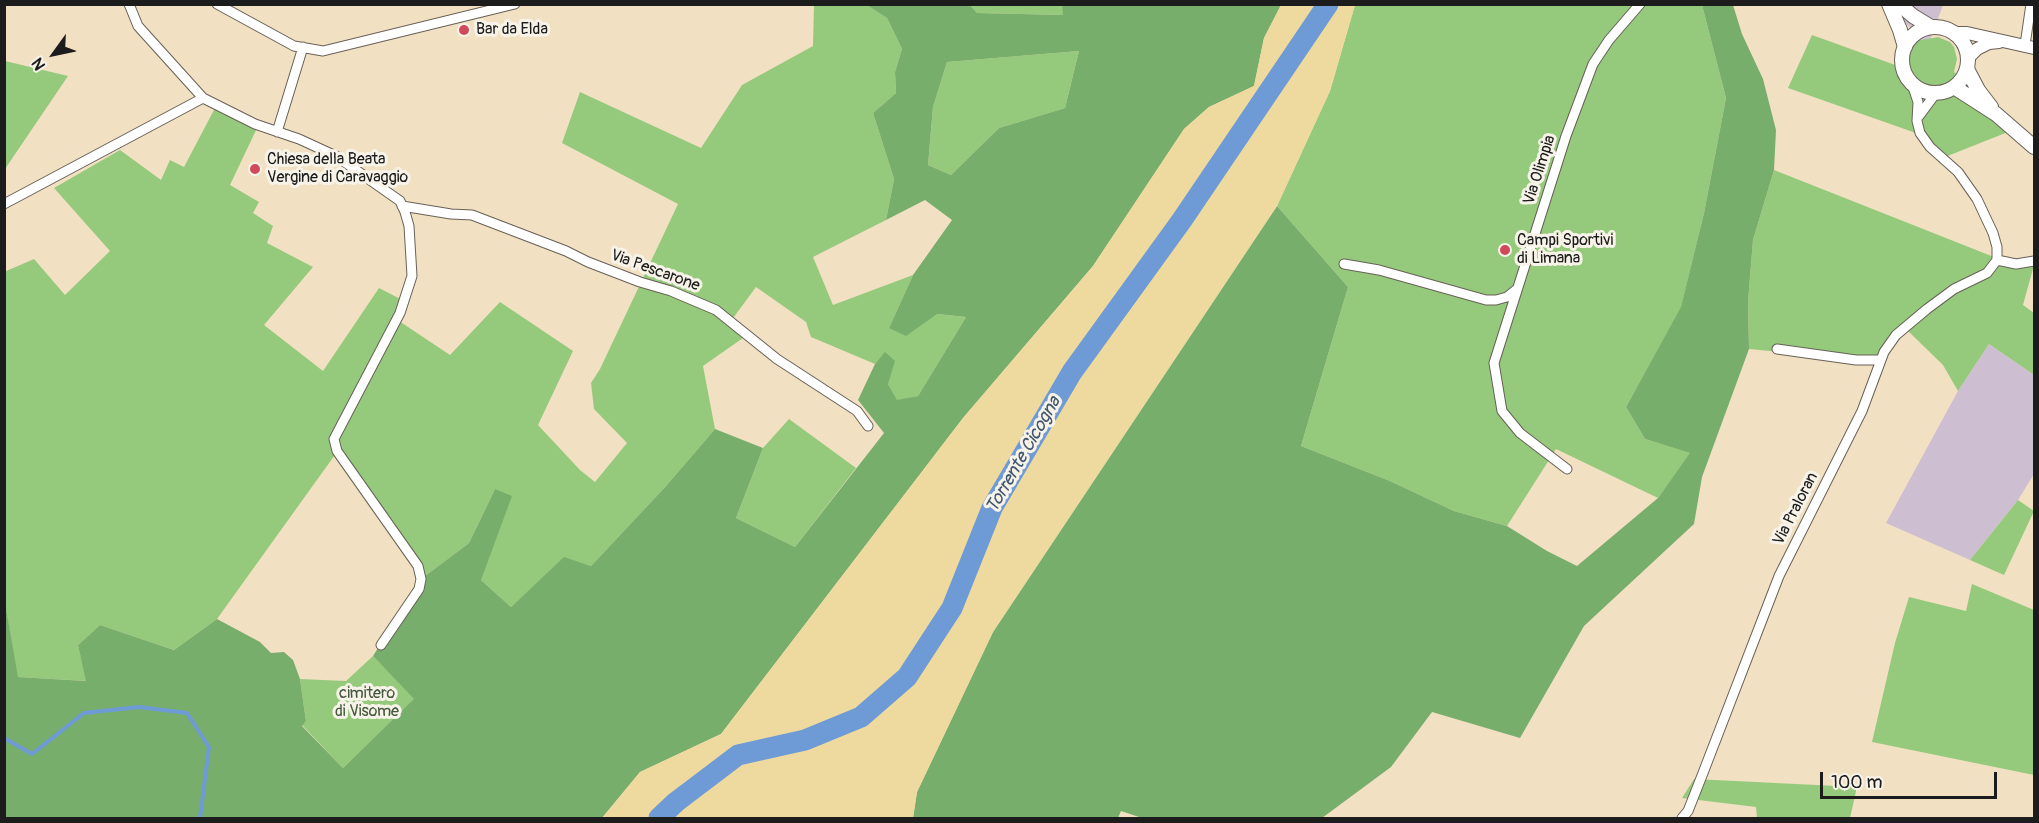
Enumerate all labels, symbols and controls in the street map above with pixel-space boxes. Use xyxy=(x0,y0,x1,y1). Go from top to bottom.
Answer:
place label: Bar da Elda xyxy=(476,20,548,40)
marker: Bar da Elda xyxy=(457,23,471,37)
north arrow xyxy=(24,24,84,84)
text: N xyxy=(28,54,50,74)
street label: Via Olimpia xyxy=(1520,133,1560,207)
place label: Chiesa della Beata Vergine di Caravaggio xyxy=(267,150,408,188)
marker: Chiesa della Beata Vergine di Caravaggio xyxy=(248,162,262,176)
place label: Campi Sportivi di Limana xyxy=(1517,231,1613,269)
marker: Campi Sportivi di Limana xyxy=(1498,243,1512,257)
street label: Via Pescarone xyxy=(608,246,702,296)
water label: Torrente Cicogna xyxy=(982,393,1066,517)
street label: Via Praloran xyxy=(1769,469,1823,549)
park label: cimitero di Visome xyxy=(335,684,399,722)
scale bar xyxy=(1823,760,2000,798)
text: 100 m xyxy=(1831,771,1883,794)

